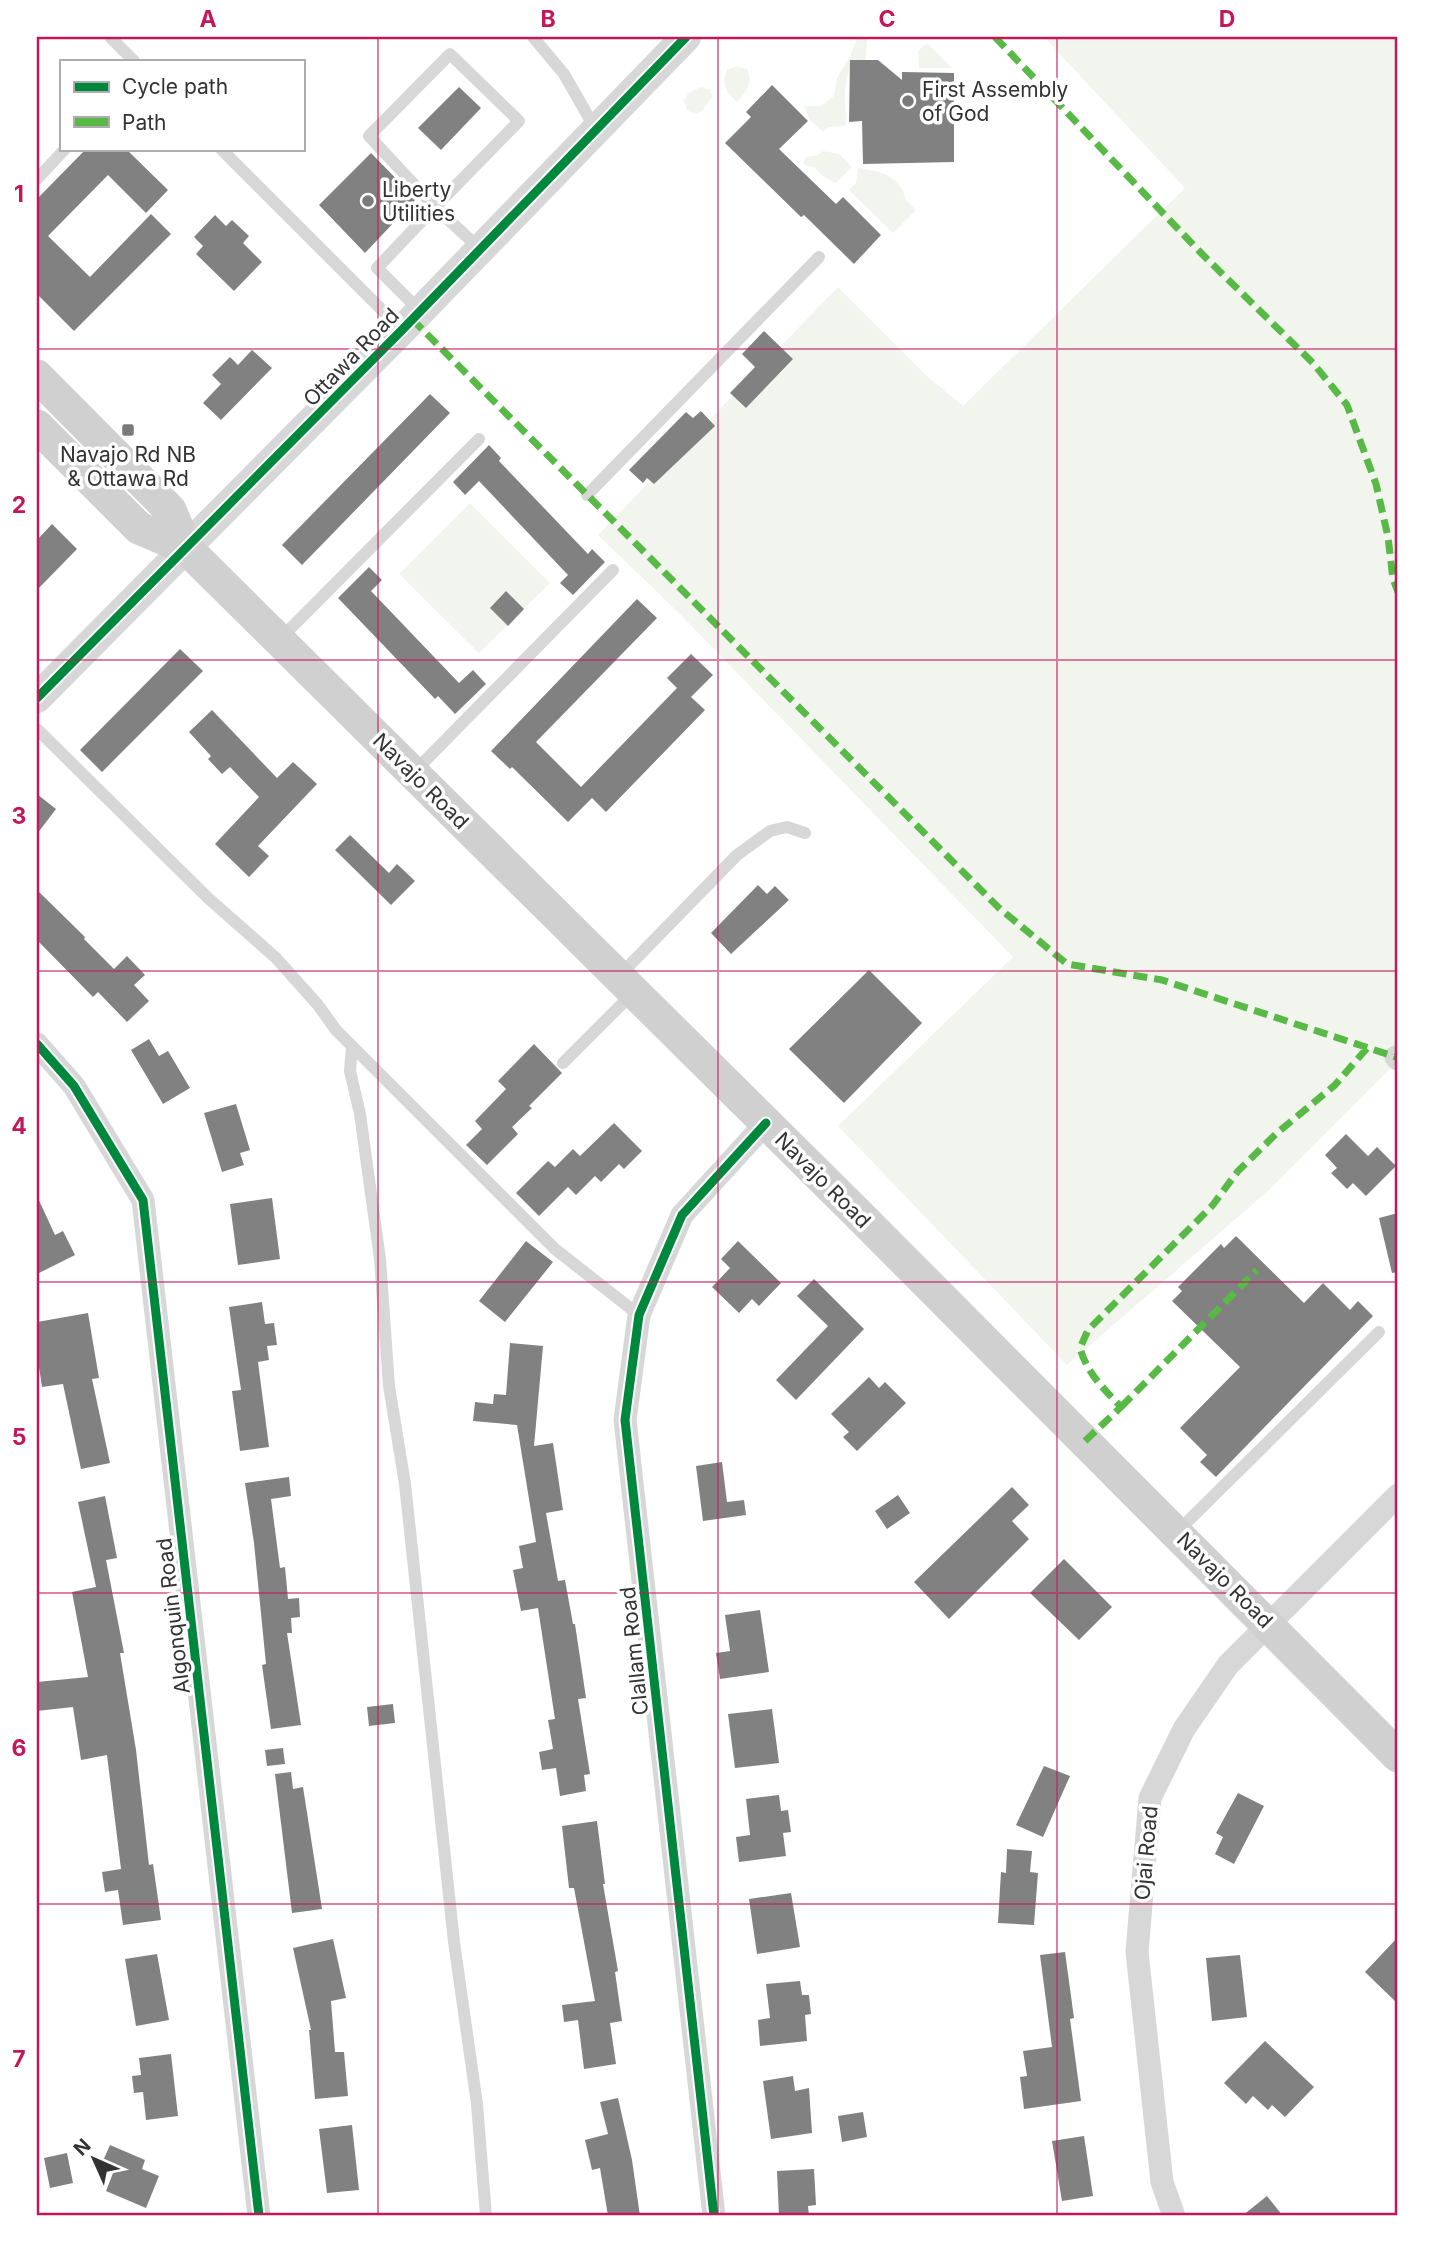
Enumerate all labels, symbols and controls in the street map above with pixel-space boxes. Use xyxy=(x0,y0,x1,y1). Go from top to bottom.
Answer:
text: A xyxy=(199,5,217,33)
text: B xyxy=(540,5,556,33)
text: C xyxy=(878,5,896,33)
text: D xyxy=(1219,5,1235,33)
legend xyxy=(60,60,304,150)
text: Cycle path xyxy=(122,74,228,99)
place label: First Assembly of God xyxy=(922,77,1069,126)
marker: First Assembly of God xyxy=(900,93,916,109)
text: Path xyxy=(122,110,167,135)
place label: Liberty Utilities xyxy=(382,177,455,226)
text: 1 xyxy=(14,180,24,208)
marker: Liberty Utilities xyxy=(360,193,376,209)
street label: Ottawa Road xyxy=(298,303,404,411)
marker: Navajo Rd NB & Ottawa Rd xyxy=(120,422,136,438)
place label: Navajo Rd NB & Ottawa Rd xyxy=(60,442,196,491)
text: 2 xyxy=(12,491,26,519)
street label: Navajo Road xyxy=(368,728,474,834)
text: 3 xyxy=(12,802,26,830)
text: 4 xyxy=(11,1112,27,1140)
street label: Navajo Road xyxy=(770,1127,876,1233)
text: 5 xyxy=(12,1423,26,1451)
street label: Navajo Road xyxy=(1172,1527,1278,1633)
street label: Algonquin Road xyxy=(151,1537,195,1695)
street label: Clallam Road xyxy=(615,1585,653,1717)
text: 6 xyxy=(12,1734,26,1762)
street label: Ojai Road xyxy=(1129,1805,1163,1901)
text: 7 xyxy=(12,2045,26,2073)
north arrow xyxy=(60,2124,130,2194)
text: N xyxy=(69,2134,96,2161)

